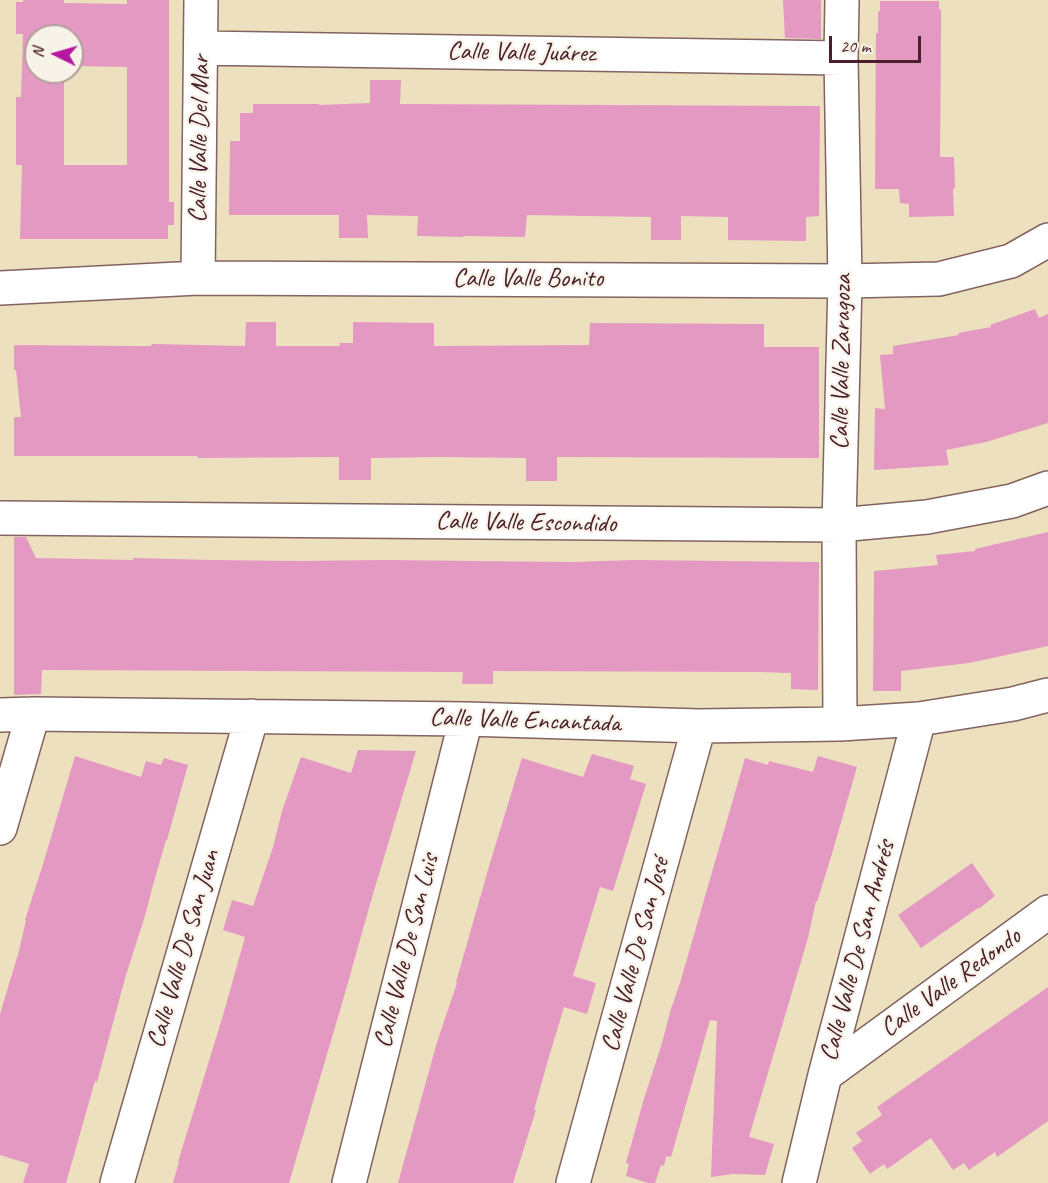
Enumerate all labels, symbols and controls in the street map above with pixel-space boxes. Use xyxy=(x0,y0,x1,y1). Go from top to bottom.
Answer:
north arrow xyxy=(24,24,84,84)
scale bar xyxy=(832,24,924,62)
text: 20 m xyxy=(840,35,871,57)
street label: Calle Valle Juárez xyxy=(447,36,595,70)
text: N xyxy=(28,47,48,58)
street label: Calle Valle Del Mar xyxy=(183,55,217,223)
street label: Calle Valle Bonito xyxy=(453,263,603,295)
street label: Calle Valle Zaragoza xyxy=(825,274,859,450)
street label: Calle Valle Escondido xyxy=(435,506,617,540)
street label: Calle Valle Encantada xyxy=(429,702,621,740)
street label: Calle Valle De San Andrés xyxy=(814,838,902,1064)
street label: Calle Valle De San Juan xyxy=(141,846,227,1052)
street label: Calle Valle De San Luis xyxy=(368,851,446,1051)
street label: Calle Valle De San José xyxy=(595,855,677,1055)
street label: Calle Valle Redondo xyxy=(875,922,1027,1044)

